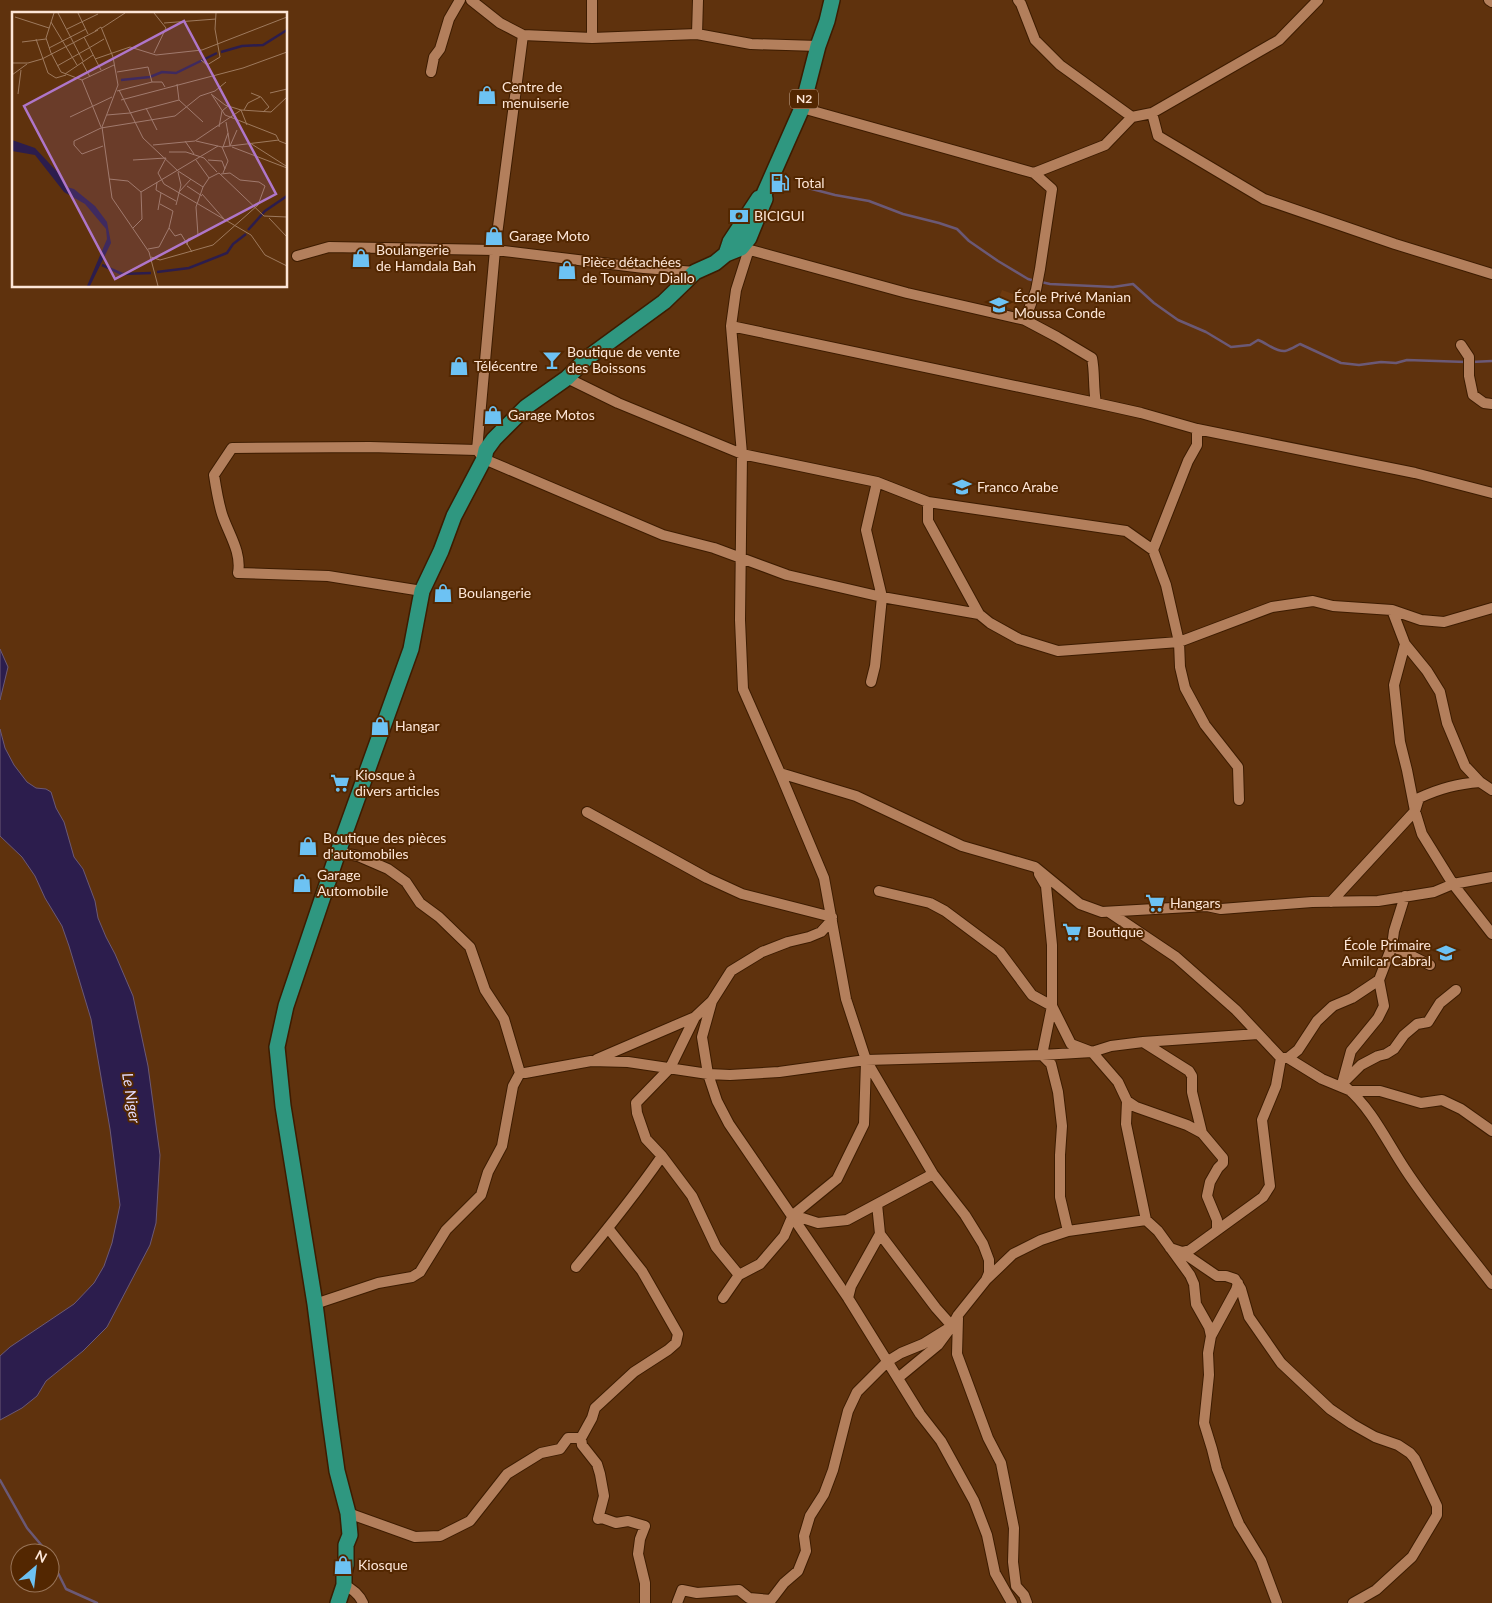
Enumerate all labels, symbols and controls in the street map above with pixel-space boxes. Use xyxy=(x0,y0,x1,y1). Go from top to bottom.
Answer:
inset map xyxy=(12,12,288,288)
place label: Centre de menuiserie xyxy=(502,78,569,111)
shop icon: Centre de menuiserie xyxy=(476,84,498,106)
road number: N2 xyxy=(790,90,818,108)
fuel station icon: Total xyxy=(769,172,791,194)
place label: Total xyxy=(795,174,825,191)
bank icon: BICIGUI xyxy=(728,205,750,227)
place label: BICIGUI xyxy=(754,207,805,224)
shop icon: Garage Moto xyxy=(483,225,505,247)
place label: Garage Moto xyxy=(509,227,590,244)
place label: Boulangerie de Hamdala Bah xyxy=(376,241,476,274)
shop icon: Boulangerie de Hamdala Bah xyxy=(350,247,372,269)
place label: Pièce détachées de Toumany Diallo xyxy=(582,253,695,286)
shop icon: Pièce détachées de Toumany Diallo xyxy=(556,259,578,281)
place label: École Privé Manian Moussa Conde xyxy=(1014,288,1131,321)
school or university icon: École Privé Manian Moussa Conde xyxy=(988,294,1010,316)
place label: Boutique de vente des Boissons xyxy=(567,343,680,376)
bar icon: Boutique de vente des Boissons xyxy=(541,349,563,371)
shop icon: Télécentre xyxy=(448,355,470,377)
place label: Télécentre xyxy=(474,357,538,374)
shop icon: Garage Motos xyxy=(482,404,504,426)
place label: Garage Motos xyxy=(508,406,595,423)
school or university icon: Franco Arabe xyxy=(951,476,973,498)
place label: Franco Arabe xyxy=(977,478,1058,495)
shop icon: Boulangerie xyxy=(432,582,454,604)
place label: Boulangerie xyxy=(458,584,531,601)
shop icon: Hangar xyxy=(369,715,391,737)
place label: Hangar xyxy=(395,717,440,734)
place label: Kiosque à divers articles xyxy=(355,766,439,799)
supermarket icon: Kiosque à divers articles xyxy=(329,772,351,794)
place label: Boutique des pièces d'automobiles xyxy=(323,829,446,862)
shop icon: Boutique des pièces d'automobiles xyxy=(297,835,319,857)
place label: Garage Automobile xyxy=(317,866,388,899)
shop icon: Garage Automobile xyxy=(291,872,313,894)
supermarket icon: Hangars xyxy=(1144,892,1166,914)
place label: Hangars xyxy=(1170,894,1221,911)
supermarket icon: Boutique xyxy=(1061,921,1083,943)
place label: Boutique xyxy=(1087,923,1143,940)
place label: École Primaire Amilcar Cabral xyxy=(1342,936,1431,969)
school or university icon: École Primaire Amilcar Cabral xyxy=(1435,942,1457,964)
water label: Le Niger xyxy=(119,1071,145,1125)
north arrow xyxy=(10,1543,60,1593)
text: N xyxy=(33,1546,50,1566)
shop icon: Kiosque xyxy=(332,1554,354,1576)
place label: Kiosque xyxy=(358,1556,408,1573)

